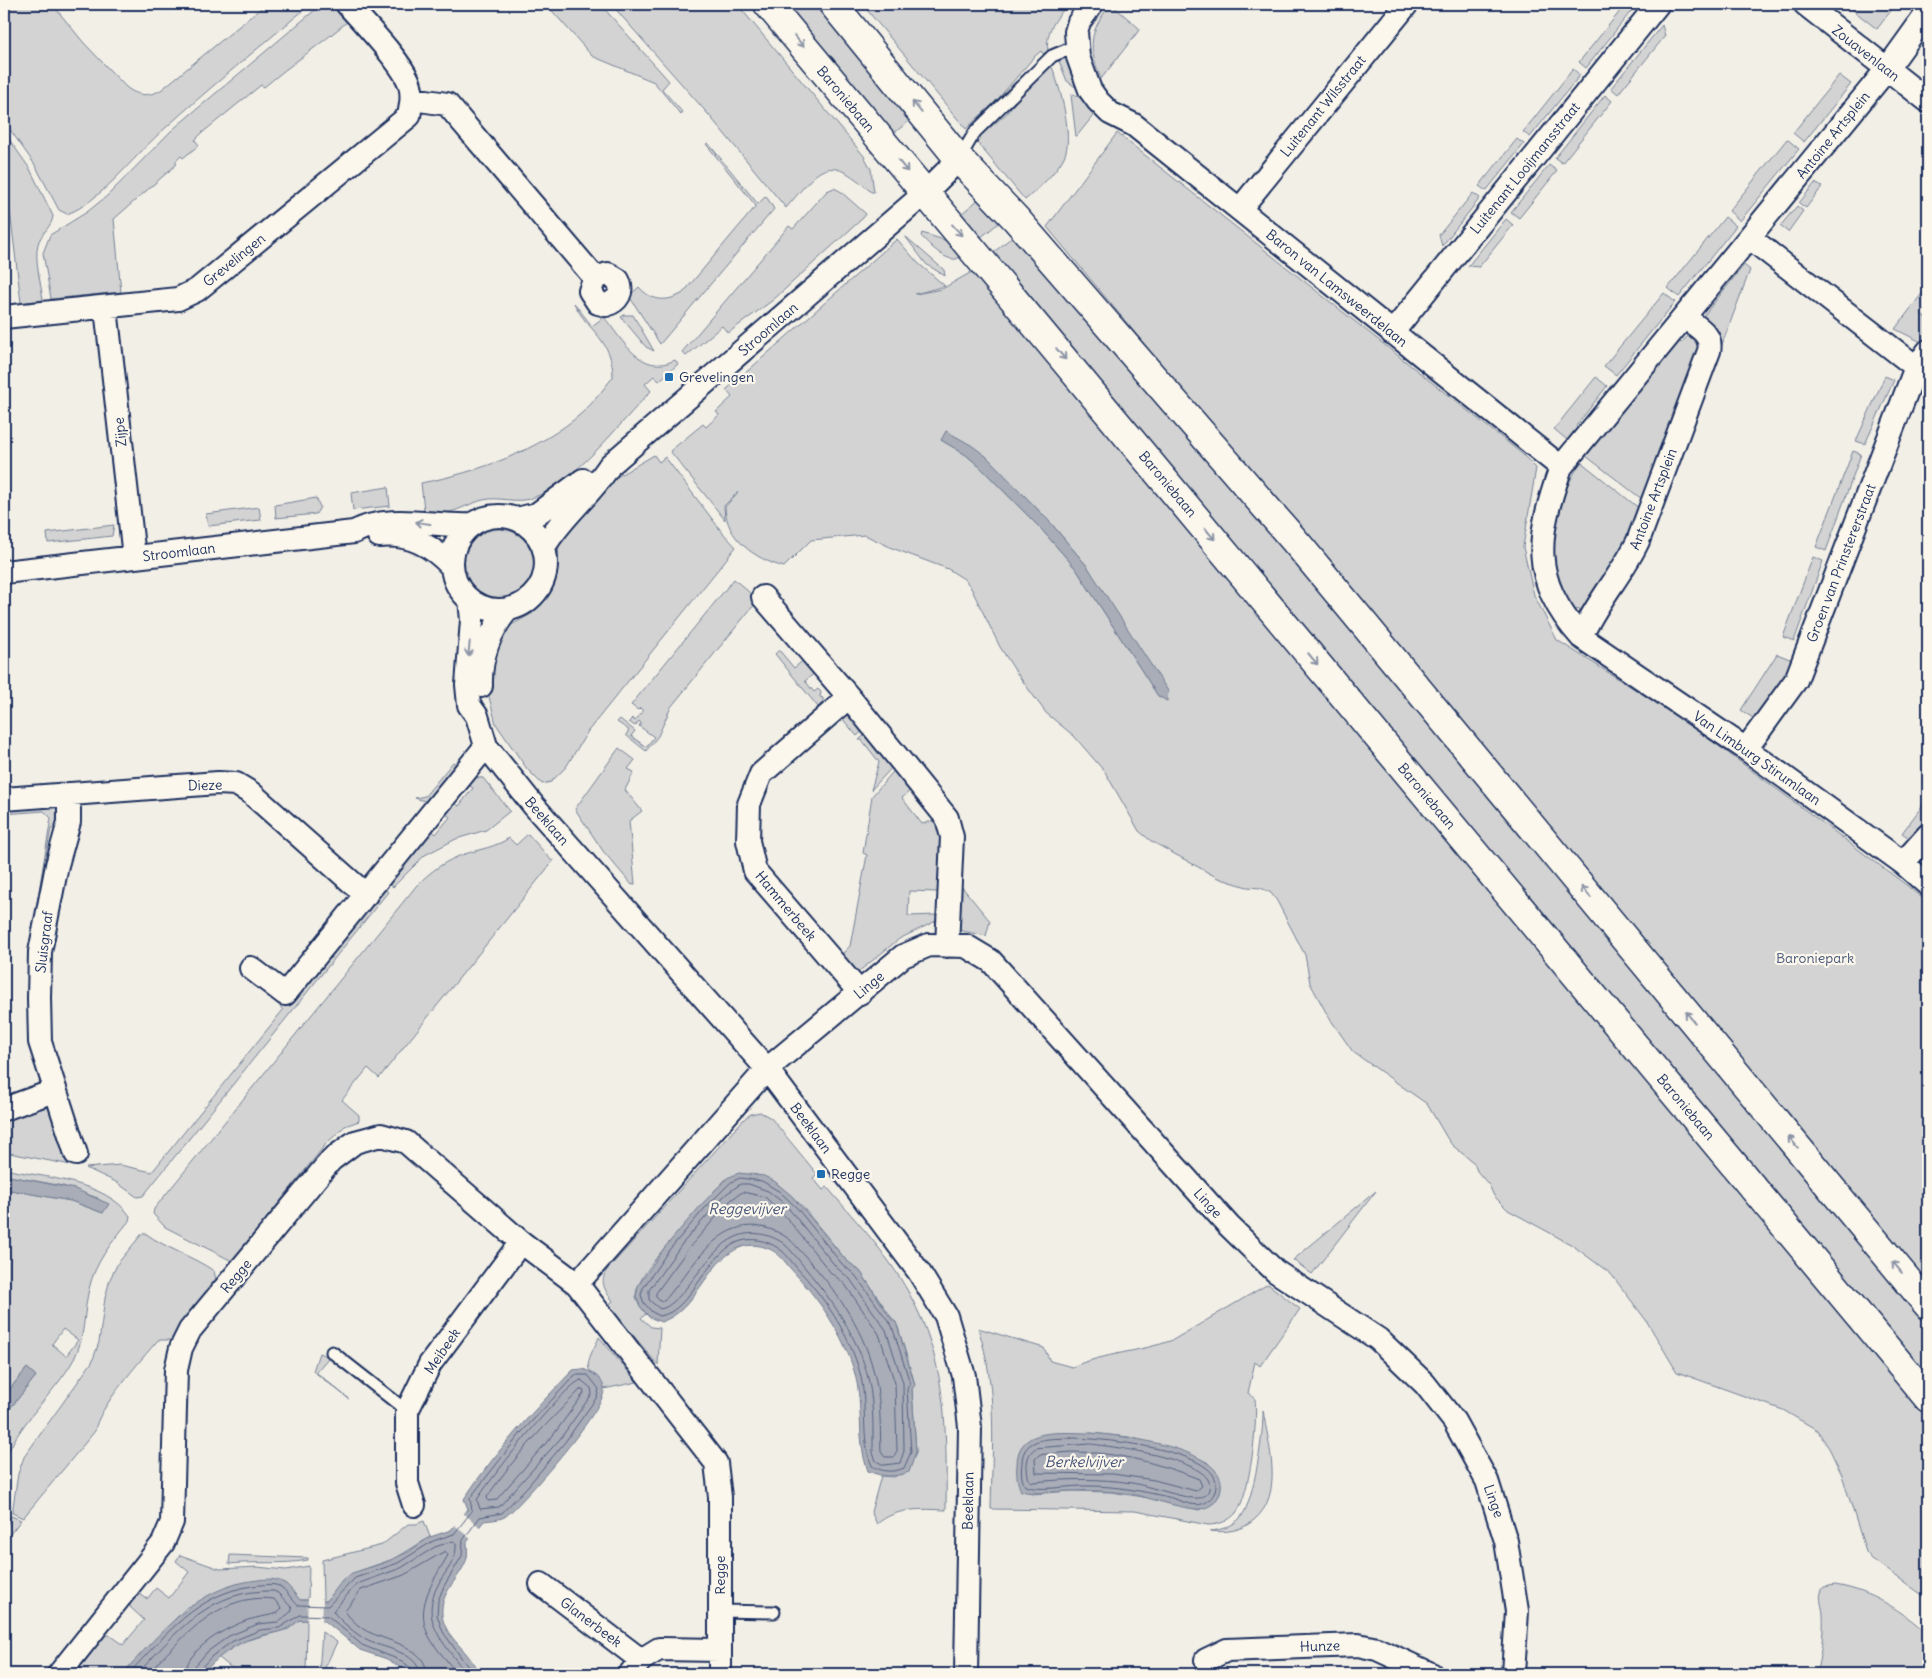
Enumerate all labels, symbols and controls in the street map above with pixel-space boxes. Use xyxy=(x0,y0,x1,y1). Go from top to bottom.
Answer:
street label: Zouavenlaan xyxy=(1828,21,1904,85)
one-way arrow xyxy=(793,35,804,48)
street label: Luitenant Wilsstraat xyxy=(1276,51,1370,160)
street label: Baroniebaan xyxy=(813,62,879,136)
street label: Antoine Artsplein xyxy=(1792,88,1874,182)
street label: Luitenant Looijmansstraat xyxy=(1466,98,1584,238)
one-way arrow xyxy=(911,101,922,114)
one-way arrow xyxy=(897,160,908,173)
one-way arrow xyxy=(951,223,963,236)
street label: Baron van Lamsweerdelaan xyxy=(1263,225,1411,351)
street label: Grevelingen xyxy=(199,229,269,291)
street label: Stroomlaan xyxy=(735,298,801,360)
one-way arrow xyxy=(1056,348,1067,361)
place label: Grevelingen xyxy=(679,368,754,386)
marker: Grevelingen xyxy=(663,371,675,383)
street label: Zijpe xyxy=(109,416,131,448)
street label: Antoine Artsplein xyxy=(1625,446,1681,552)
street label: Baroniebaan xyxy=(1135,447,1201,521)
street label: Groen van Prinstererstraat xyxy=(1802,481,1880,645)
one-way arrow xyxy=(416,518,432,528)
one-way arrow xyxy=(1204,527,1215,540)
street label: Stroomlaan xyxy=(142,539,216,565)
one-way arrow xyxy=(464,640,474,656)
one-way arrow xyxy=(1308,652,1319,665)
street label: Van Limburg Stirumlaan xyxy=(1690,707,1824,809)
street label: Baroniebaan xyxy=(1394,759,1460,833)
street label: Dieze xyxy=(187,775,223,795)
street label: Beeklaan xyxy=(521,793,573,849)
street label: Hammerbeek xyxy=(752,867,820,945)
one-way arrow xyxy=(1580,886,1591,899)
street label: Sluisgraaf xyxy=(31,909,57,974)
park label: Baroniepark xyxy=(1776,949,1854,967)
street label: Linge xyxy=(850,967,888,1003)
one-way arrow xyxy=(1684,1011,1695,1024)
street label: Baroniebaan xyxy=(1653,1070,1719,1144)
street label: Beeklaan xyxy=(786,1099,836,1157)
one-way arrow xyxy=(1788,1136,1799,1149)
place label: Regge xyxy=(831,1165,870,1183)
marker: Regge xyxy=(815,1168,827,1180)
street label: Linge xyxy=(1190,1184,1226,1222)
water label: Reggevijver xyxy=(708,1199,788,1218)
street label: Regge xyxy=(216,1255,256,1297)
one-way arrow xyxy=(1892,1261,1903,1274)
street label: Meibeek xyxy=(420,1324,464,1378)
water label: Berkelvijver xyxy=(1045,1452,1125,1471)
street label: Beeklaan xyxy=(958,1472,978,1530)
street label: Linge xyxy=(1480,1482,1508,1520)
street label: Regge xyxy=(711,1555,729,1595)
street label: Glanerbeek xyxy=(557,1593,625,1651)
street label: Hunze xyxy=(1300,1636,1340,1656)

